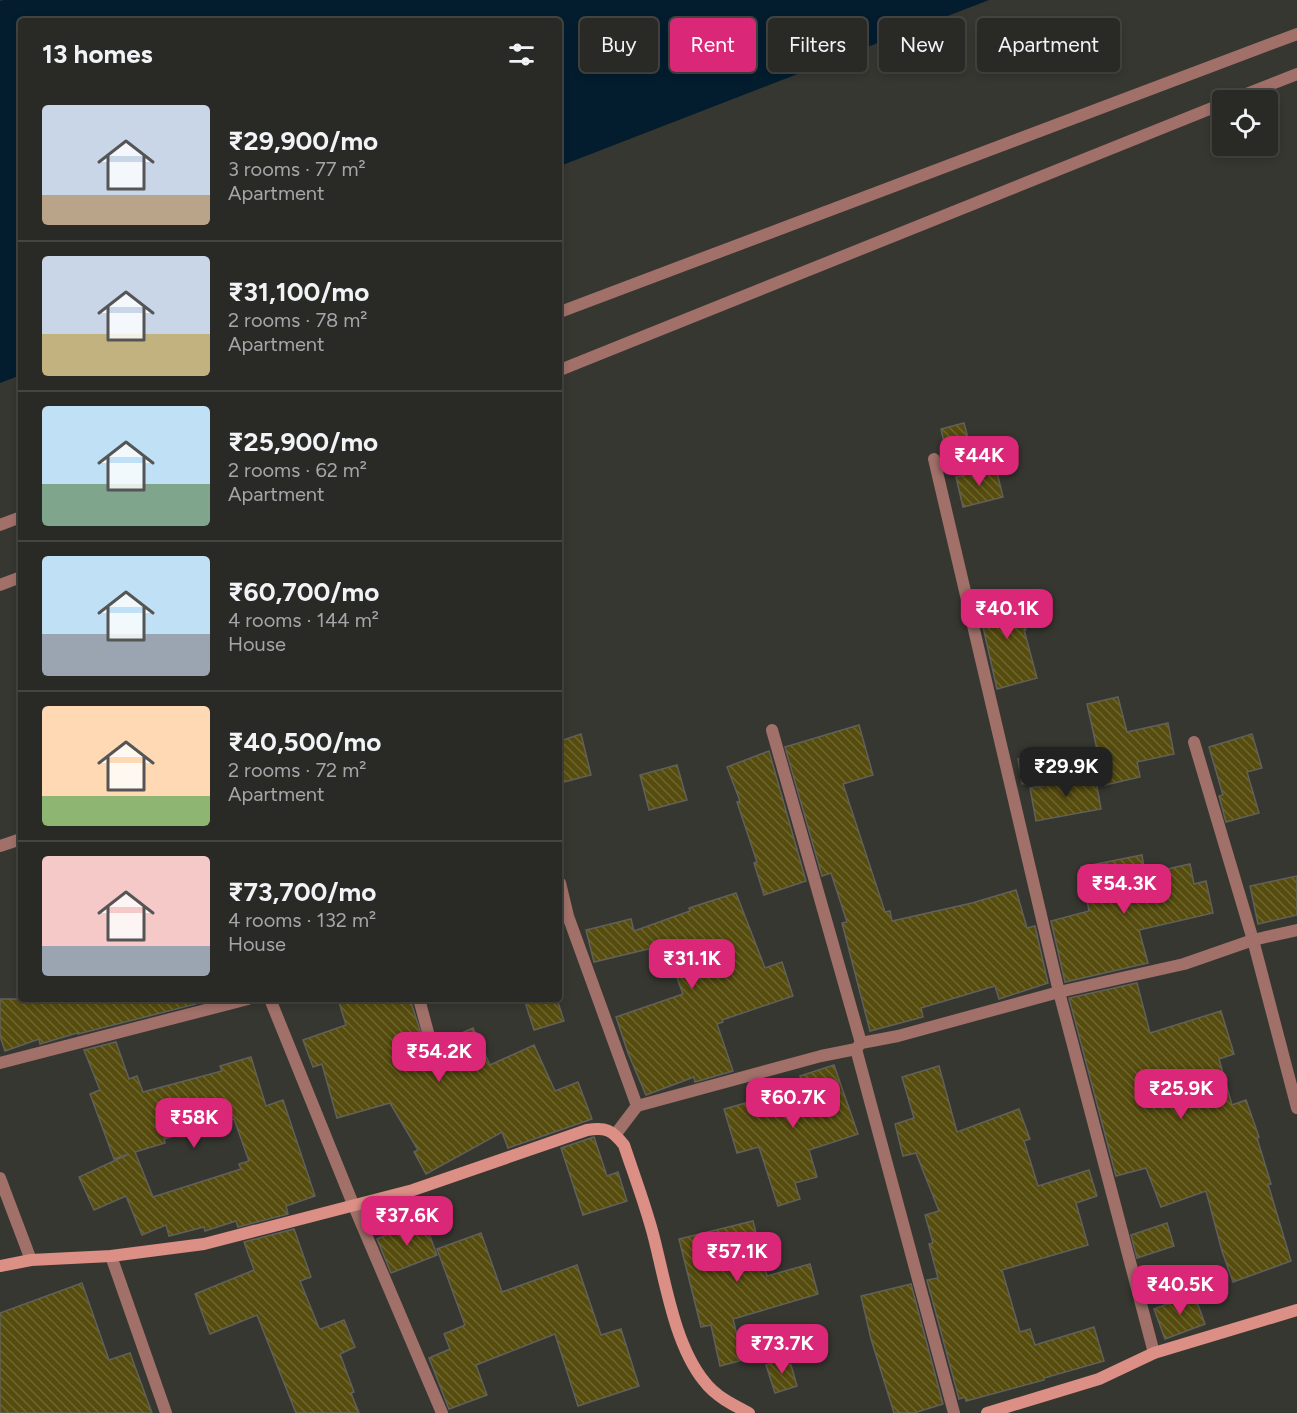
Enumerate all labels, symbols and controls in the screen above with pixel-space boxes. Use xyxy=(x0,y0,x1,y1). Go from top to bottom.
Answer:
chip: Buy xyxy=(580,18,658,72)
chip: Rent xyxy=(670,18,756,72)
chip: Filters xyxy=(768,18,867,72)
chip: New xyxy=(879,18,965,72)
chip: Apartment xyxy=(977,18,1120,72)
text: 13 homes xyxy=(42,38,153,70)
icon: filters xyxy=(505,38,538,71)
map controls xyxy=(1212,90,1278,156)
button: locate xyxy=(1212,90,1278,156)
text: ₹29,900/mo xyxy=(228,125,378,157)
icon: home xyxy=(90,129,162,201)
text: 3 rooms · 77 m² xyxy=(228,157,366,181)
text: Apartment xyxy=(228,181,325,205)
text: ₹31,100/mo xyxy=(228,276,369,308)
icon: home xyxy=(90,280,162,352)
text: 2 rooms · 78 m² xyxy=(228,308,368,332)
text: Apartment xyxy=(228,332,325,356)
text: ₹25,900/mo xyxy=(228,426,378,458)
icon: home xyxy=(90,430,162,502)
pin: ₹44K xyxy=(943,436,1015,487)
text: ₹44K xyxy=(954,443,1004,467)
text: 2 rooms · 62 m² xyxy=(228,458,367,482)
text: Apartment xyxy=(228,482,325,506)
text: ₹60,700/mo xyxy=(228,576,379,608)
icon: home xyxy=(90,580,162,652)
pin: ₹40.1K xyxy=(958,589,1056,640)
text: ₹40.1K xyxy=(975,596,1039,620)
text: 4 rooms · 144 m² xyxy=(228,608,379,632)
text: House xyxy=(228,632,286,656)
text: ₹40,500/mo xyxy=(228,726,381,758)
icon: home xyxy=(90,730,162,802)
pin: ₹29.9K xyxy=(1017,747,1115,798)
text: ₹29.9K xyxy=(1033,754,1099,778)
text: 2 rooms · 72 m² xyxy=(228,758,366,782)
text: Apartment xyxy=(228,782,325,806)
pin: ₹54.3K xyxy=(1075,864,1173,915)
text: ₹54.3K xyxy=(1091,871,1157,895)
text: ₹73,700/mo xyxy=(228,876,376,908)
icon: home xyxy=(90,880,162,952)
text: 4 rooms · 132 m² xyxy=(228,908,376,932)
text: House xyxy=(228,932,286,956)
pin: ₹31.1K xyxy=(643,939,741,990)
text: ₹31.1K xyxy=(663,946,721,970)
pin: ₹54.2K xyxy=(390,1032,488,1083)
text: ₹54.2K xyxy=(406,1039,472,1063)
pin: ₹25.9K xyxy=(1132,1069,1230,1120)
text: ₹25.9K xyxy=(1148,1076,1214,1100)
pin: ₹60.7K xyxy=(744,1078,842,1129)
text: ₹60.7K xyxy=(760,1085,826,1109)
pin: ₹58K xyxy=(158,1098,230,1149)
text: ₹58K xyxy=(169,1105,219,1129)
pin: ₹37.6K xyxy=(358,1196,456,1247)
text: ₹37.6K xyxy=(375,1203,439,1227)
pin: ₹57.1K xyxy=(688,1232,786,1283)
text: ₹57.1K xyxy=(706,1239,768,1263)
pin: ₹40.5K xyxy=(1131,1265,1229,1316)
text: ₹40.5K xyxy=(1146,1272,1214,1296)
pin: ₹73.7K xyxy=(733,1324,831,1375)
text: ₹73.7K xyxy=(750,1331,814,1355)

